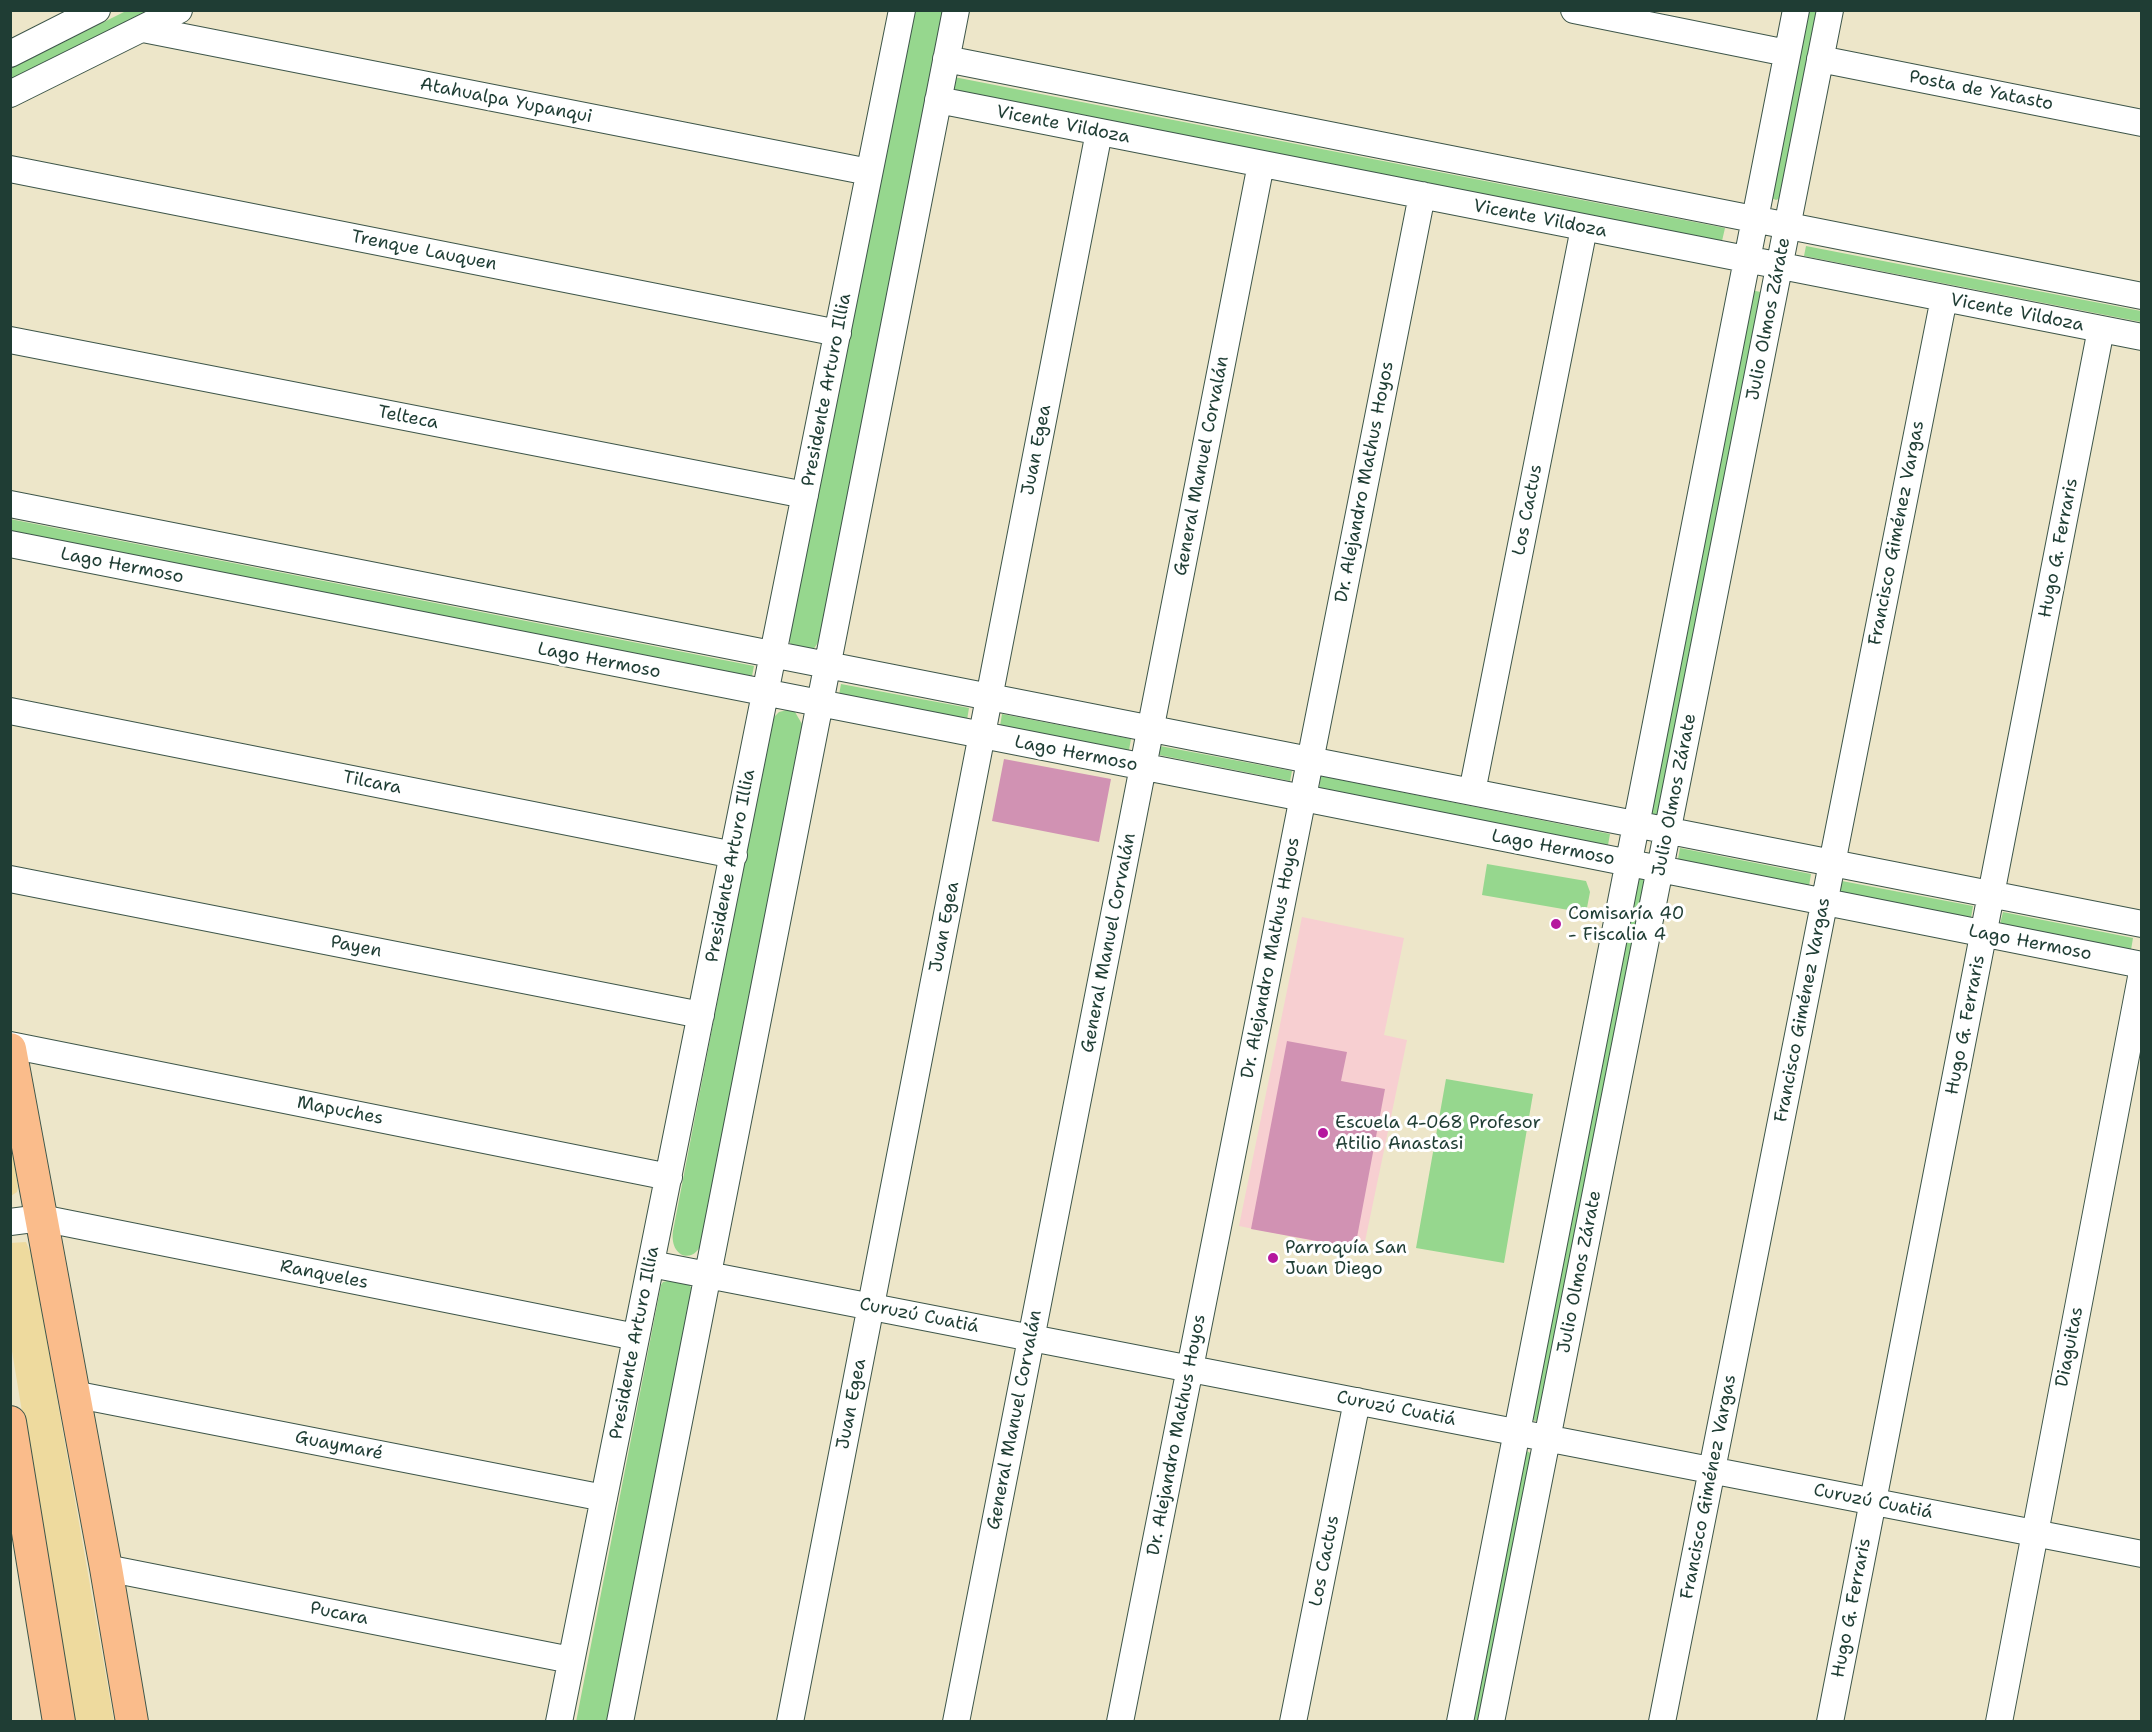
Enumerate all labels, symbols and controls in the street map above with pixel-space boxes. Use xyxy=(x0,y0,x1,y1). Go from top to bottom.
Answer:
street label: Posta de Yatasto xyxy=(1907,66,2055,116)
street label: Atahualpa Yupanqui xyxy=(418,74,594,128)
street label: Vicente Vildoza xyxy=(994,101,1132,149)
street label: Vicente Vildoza xyxy=(1471,195,1609,243)
street label: Trenque Lauquen xyxy=(349,226,499,276)
street label: Julio Olmos Zárate xyxy=(1743,236,1795,402)
street label: Vicente Vildoza xyxy=(1948,289,2086,337)
street label: Presidente Arturo Illia xyxy=(798,292,856,488)
street label: General Manuel Corvalán xyxy=(1170,354,1234,578)
street label: Dr. Alejandro Mathus Hoyos xyxy=(1331,360,1399,604)
street label: Telteca xyxy=(376,402,440,434)
street label: Juan Egea xyxy=(1018,403,1056,497)
street label: Francisco Giménez Vargas xyxy=(1865,419,1929,647)
street label: Los Cactus xyxy=(1509,463,1547,557)
street label: Hugo G. Ferraris xyxy=(2035,476,2083,620)
street label: Lago Hermoso xyxy=(59,543,185,589)
street label: Lago Hermoso xyxy=(536,638,662,684)
street label: Julio Olmos Zárate xyxy=(1649,712,1701,878)
street label: Lago Hermoso xyxy=(1013,731,1139,777)
street label: Tilcara xyxy=(341,767,403,799)
street label: Presidente Arturo Illia xyxy=(702,768,760,964)
street label: Lago Hermoso xyxy=(1490,825,1616,871)
street label: General Manuel Corvalán xyxy=(1077,831,1141,1055)
street label: Dr. Alejandro Mathus Hoyos xyxy=(1237,836,1305,1080)
street label: Juan Egea xyxy=(926,880,964,974)
street label: Francisco Giménez Vargas xyxy=(1771,896,1835,1124)
place label: Comisaría 40 - Fiscalia 4 xyxy=(1568,903,1684,946)
marker: Comisaría 40 - Fiscalia 4 xyxy=(1549,917,1563,931)
street label: Lago Hermoso xyxy=(1967,920,2093,966)
street label: Payen xyxy=(329,931,383,963)
street label: Hugo G. Ferraris xyxy=(1942,953,1990,1097)
street label: Mapuches xyxy=(295,1092,385,1130)
place label: Escuela 4-068 Profesor Atilio Anastasi xyxy=(1335,1112,1541,1154)
marker: Escuela 4-068 Profesor Atilio Anastasi xyxy=(1316,1126,1330,1140)
street label: Julio Olmos Zárate xyxy=(1554,1189,1606,1355)
place label: Parroquía San Juan Diego xyxy=(1285,1237,1407,1280)
street label: Presidente Arturo Illia xyxy=(606,1245,664,1441)
marker: Parroquía San Juan Diego xyxy=(1266,1251,1280,1265)
street label: Ranqueles xyxy=(278,1256,370,1294)
street label: Curuzú Cuatiá xyxy=(858,1294,980,1338)
street label: Diaguitas xyxy=(2052,1305,2088,1389)
street label: General Manuel Corvalán xyxy=(983,1308,1047,1532)
street label: Dr. Alejandro Mathus Hoyos xyxy=(1143,1313,1211,1557)
street label: Juan Egea xyxy=(833,1357,871,1451)
street label: Francisco Giménez Vargas xyxy=(1677,1373,1741,1601)
street label: Curuzú Cuatiá xyxy=(1335,1387,1457,1431)
street label: Guaymaré xyxy=(293,1427,385,1465)
street label: Curuzú Cuatiá xyxy=(1812,1480,1934,1524)
street label: Los Cactus xyxy=(1306,1514,1344,1608)
street label: Hugo G. Ferraris xyxy=(1828,1536,1876,1680)
street label: Pucara xyxy=(308,1598,370,1630)

